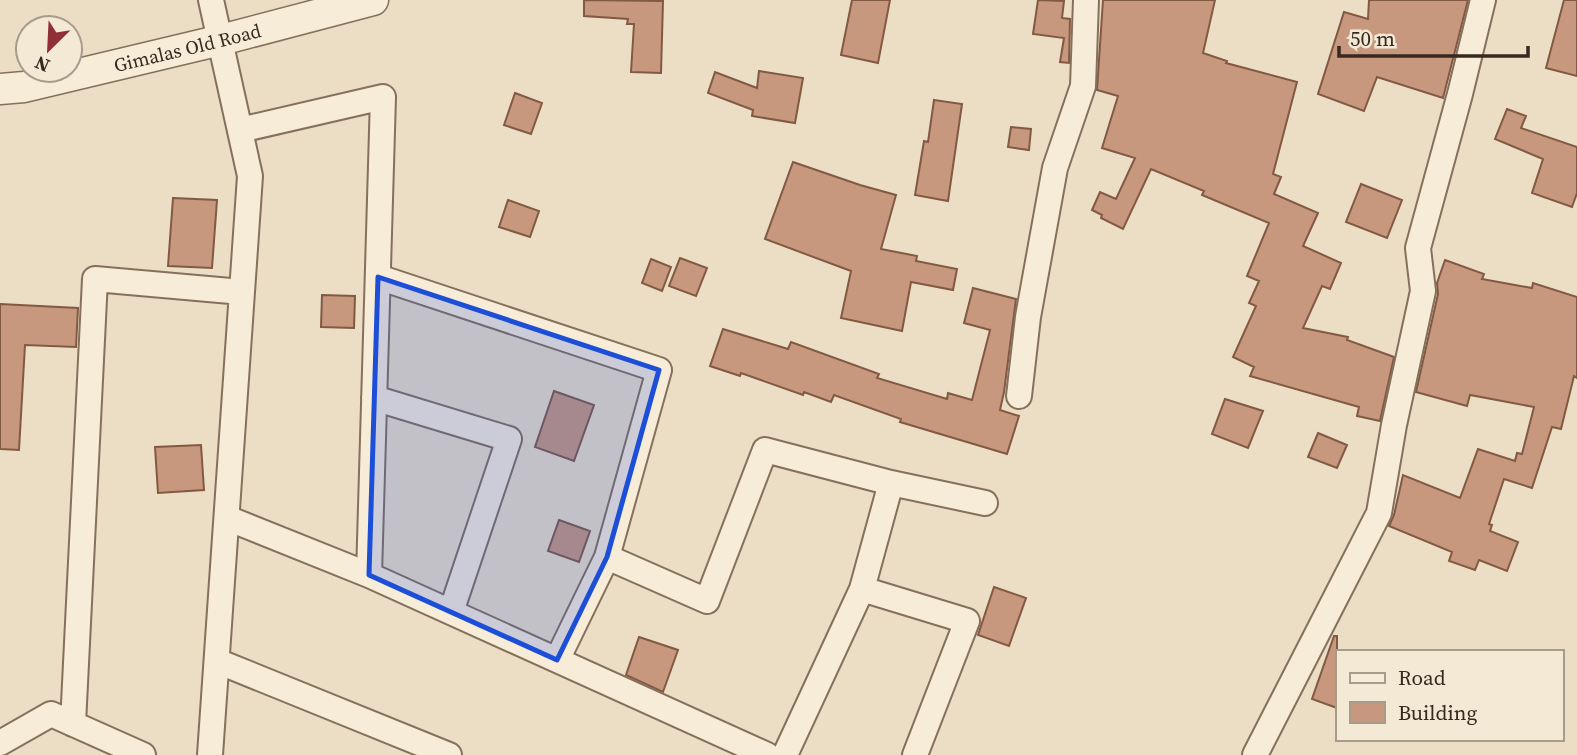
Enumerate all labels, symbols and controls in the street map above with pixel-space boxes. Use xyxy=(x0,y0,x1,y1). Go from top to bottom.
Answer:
north arrow xyxy=(14,14,84,84)
scale bar xyxy=(1339,14,1528,58)
street label: Gimalas Old Road xyxy=(111,17,264,78)
text: 50 m xyxy=(1350,24,1395,53)
text: N xyxy=(30,50,54,79)
legend xyxy=(1336,650,1563,741)
text: Road xyxy=(1398,663,1446,692)
text: Building xyxy=(1398,698,1477,727)

